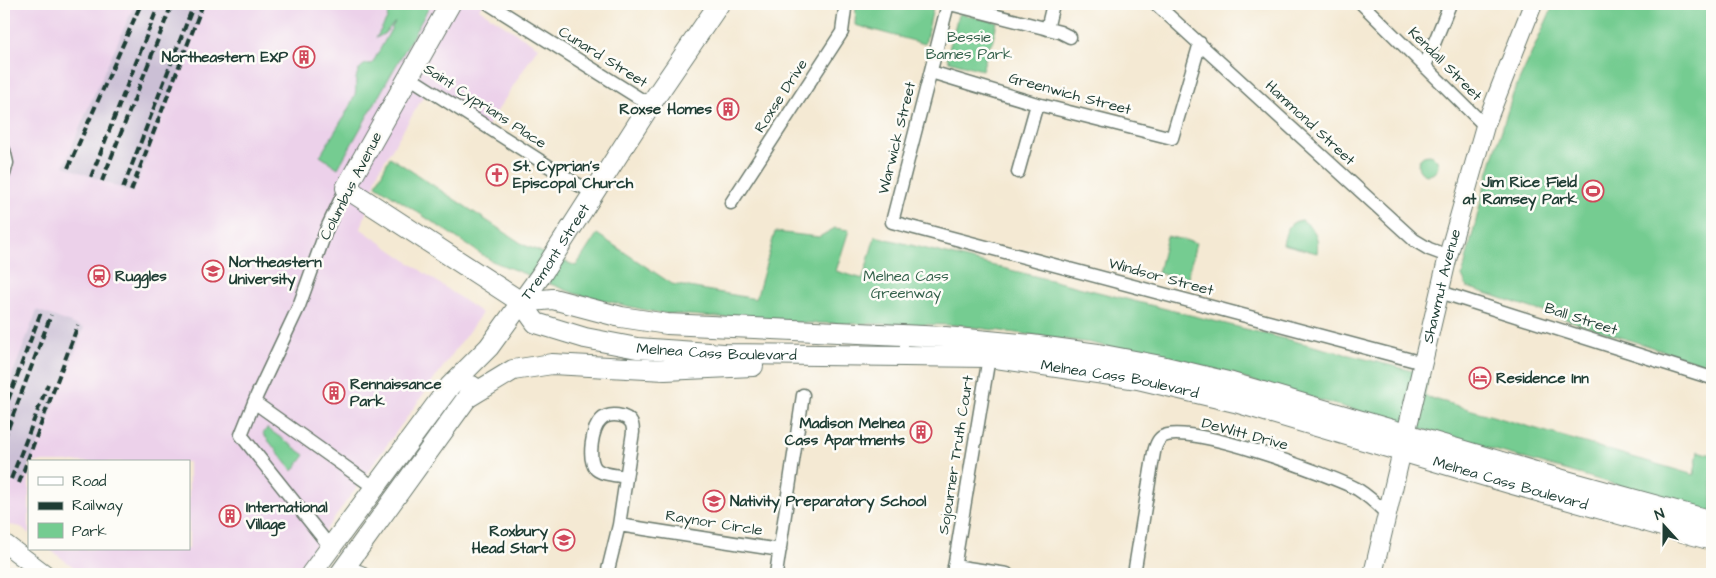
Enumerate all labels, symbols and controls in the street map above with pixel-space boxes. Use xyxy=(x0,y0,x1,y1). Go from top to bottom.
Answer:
street label: Cunard Street xyxy=(554,21,652,93)
street label: Kendall Street xyxy=(1403,22,1487,106)
park label: Bessie Bames Park xyxy=(926,27,1012,65)
building icon: Northeastern EXP xyxy=(292,45,316,69)
place label: Northeastern EXP xyxy=(162,47,288,68)
street label: Roxse Drive xyxy=(749,55,813,137)
street label: Saint Cyprians Place xyxy=(419,58,551,155)
street label: Greenwich Street xyxy=(1006,68,1134,120)
street label: Hammond Street xyxy=(1260,76,1360,170)
street label: Warwick Street xyxy=(873,79,921,197)
building icon: Roxse Homes xyxy=(716,97,740,121)
place label: Roxse Homes xyxy=(619,99,712,120)
street label: Columbus Avenue xyxy=(315,128,387,244)
place label: St. Cyprian's Episcopal Church xyxy=(512,156,634,194)
church icon: St. Cyprian's Episcopal Church xyxy=(485,163,509,187)
place label: Jim Rice Field at Ramsey Park xyxy=(1462,172,1578,211)
sports icon: Jim Rice Field at Ramsey Park xyxy=(1581,179,1605,203)
street label: Tremont Street xyxy=(516,199,595,304)
street label: Shawmut Avenue xyxy=(1417,226,1466,345)
place label: Northeastern University xyxy=(229,252,322,291)
street label: Windsor Street xyxy=(1106,253,1216,301)
school or university icon: Northeastern University xyxy=(201,259,225,283)
station icon: Ruggles xyxy=(87,264,111,288)
place label: Ruggles xyxy=(115,266,167,289)
park label: Melnea Cass Greenway xyxy=(863,266,949,305)
street label: Ball Street xyxy=(1542,297,1620,341)
street label: Melnea Cass Boulevard xyxy=(636,338,797,365)
street label: Melnea Cass Boulevard xyxy=(1039,354,1201,404)
hotel icon: Residence Inn xyxy=(1468,366,1492,390)
place label: Residence Inn xyxy=(1496,368,1589,389)
place label: Rennaissance Park xyxy=(350,374,442,412)
street label: Sojourner Truth Court xyxy=(933,374,979,536)
building icon: Rennaissance Park xyxy=(322,381,346,405)
street label: DeWitt Drive xyxy=(1200,412,1290,456)
place label: Madison Melnea Cass Apartments xyxy=(785,413,905,451)
building icon: Madison Melnea Cass Apartments xyxy=(909,420,933,444)
street label: Melnea Cass Boulevard xyxy=(1431,451,1591,515)
legend xyxy=(28,460,190,550)
text: Road xyxy=(72,471,107,492)
school or university icon: Nativity Preparatory School xyxy=(702,489,726,513)
place label: Nativity Preparatory School xyxy=(730,491,927,513)
text: Railway xyxy=(72,495,123,517)
place label: International Village xyxy=(245,497,328,537)
north arrow xyxy=(1638,500,1688,550)
building icon: International Village xyxy=(218,504,242,528)
text: N xyxy=(1652,504,1668,526)
street label: Raynor Circle xyxy=(664,505,764,542)
text: Park xyxy=(72,521,107,542)
place label: Roxbury Head Start xyxy=(472,521,549,559)
school or university icon: Roxbury Head Start xyxy=(552,528,576,552)

